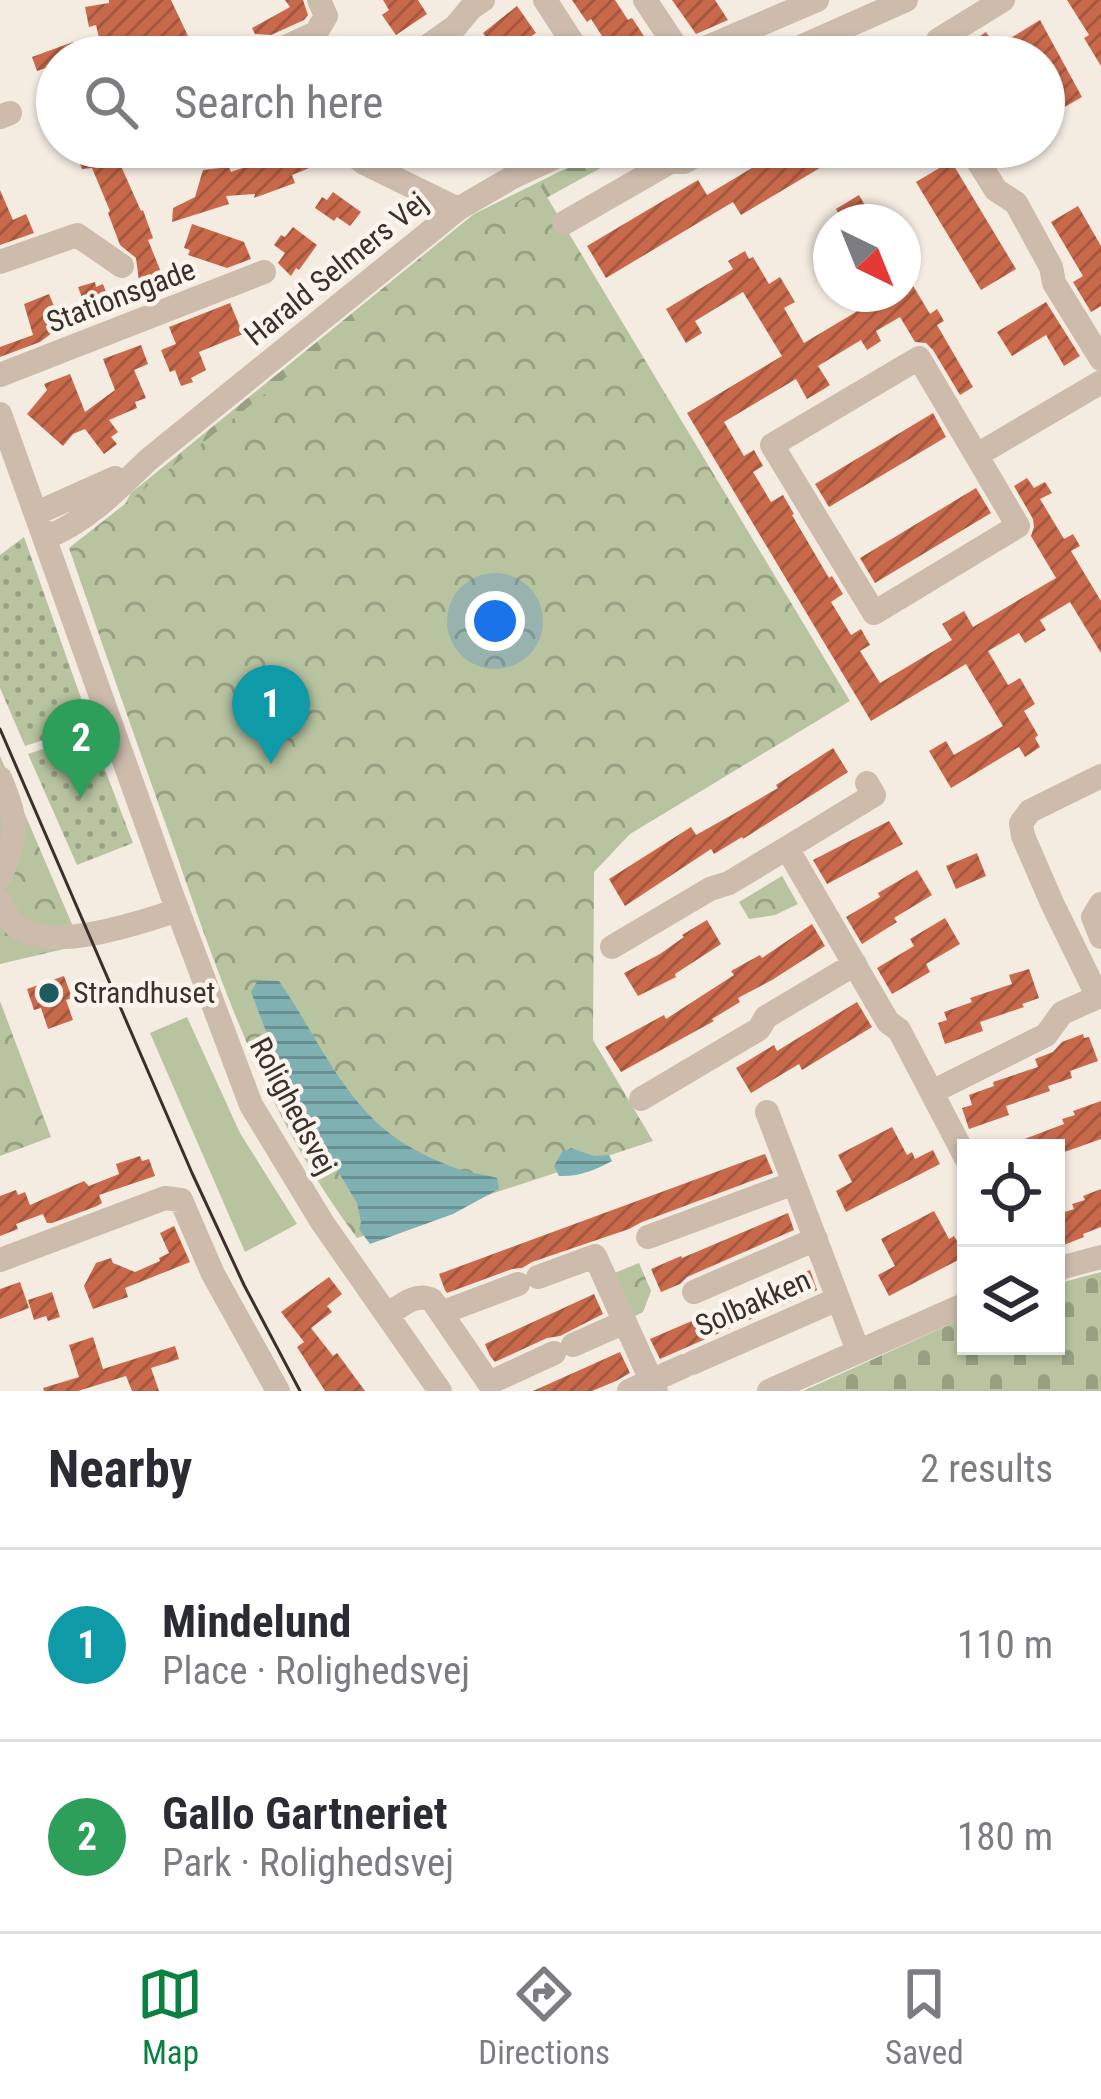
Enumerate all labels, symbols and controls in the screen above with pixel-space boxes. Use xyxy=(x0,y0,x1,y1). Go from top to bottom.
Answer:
search box xyxy=(36,36,1065,168)
icon: search xyxy=(78,69,144,135)
text: Search here xyxy=(174,76,383,129)
street label: Harald Selmers Vej xyxy=(237,184,434,353)
north arrow xyxy=(813,204,921,312)
street label: Stationsgade xyxy=(42,251,200,340)
your location xyxy=(465,591,525,651)
pin: 1 xyxy=(232,665,310,764)
pin: 2 xyxy=(42,699,120,798)
place label: Strandhuset xyxy=(73,975,215,1010)
marker: Strandhuset xyxy=(36,980,62,1006)
street label: Rolighedsvej xyxy=(243,1031,344,1180)
map controls xyxy=(957,1139,1065,1355)
button: locate xyxy=(957,1139,1065,1247)
button: layers xyxy=(957,1247,1065,1355)
street label: Solbakken xyxy=(690,1262,816,1343)
text: Nearby xyxy=(48,1440,192,1499)
text: 2 results xyxy=(920,1446,1053,1492)
text: Mindelund xyxy=(162,1595,351,1648)
text: 1 xyxy=(77,1622,97,1668)
text: 110 m xyxy=(957,1622,1053,1668)
text: Place · Rolighedsvej xyxy=(162,1648,470,1694)
text: Gallo Gartneriet xyxy=(162,1787,448,1840)
text: 2 xyxy=(77,1814,97,1860)
text: 180 m xyxy=(957,1814,1053,1860)
text: Park · Rolighedsvej xyxy=(162,1840,454,1886)
tab: Map xyxy=(137,1961,203,2072)
tab: Directions xyxy=(478,1961,610,2072)
tab: Saved xyxy=(885,1961,964,2072)

